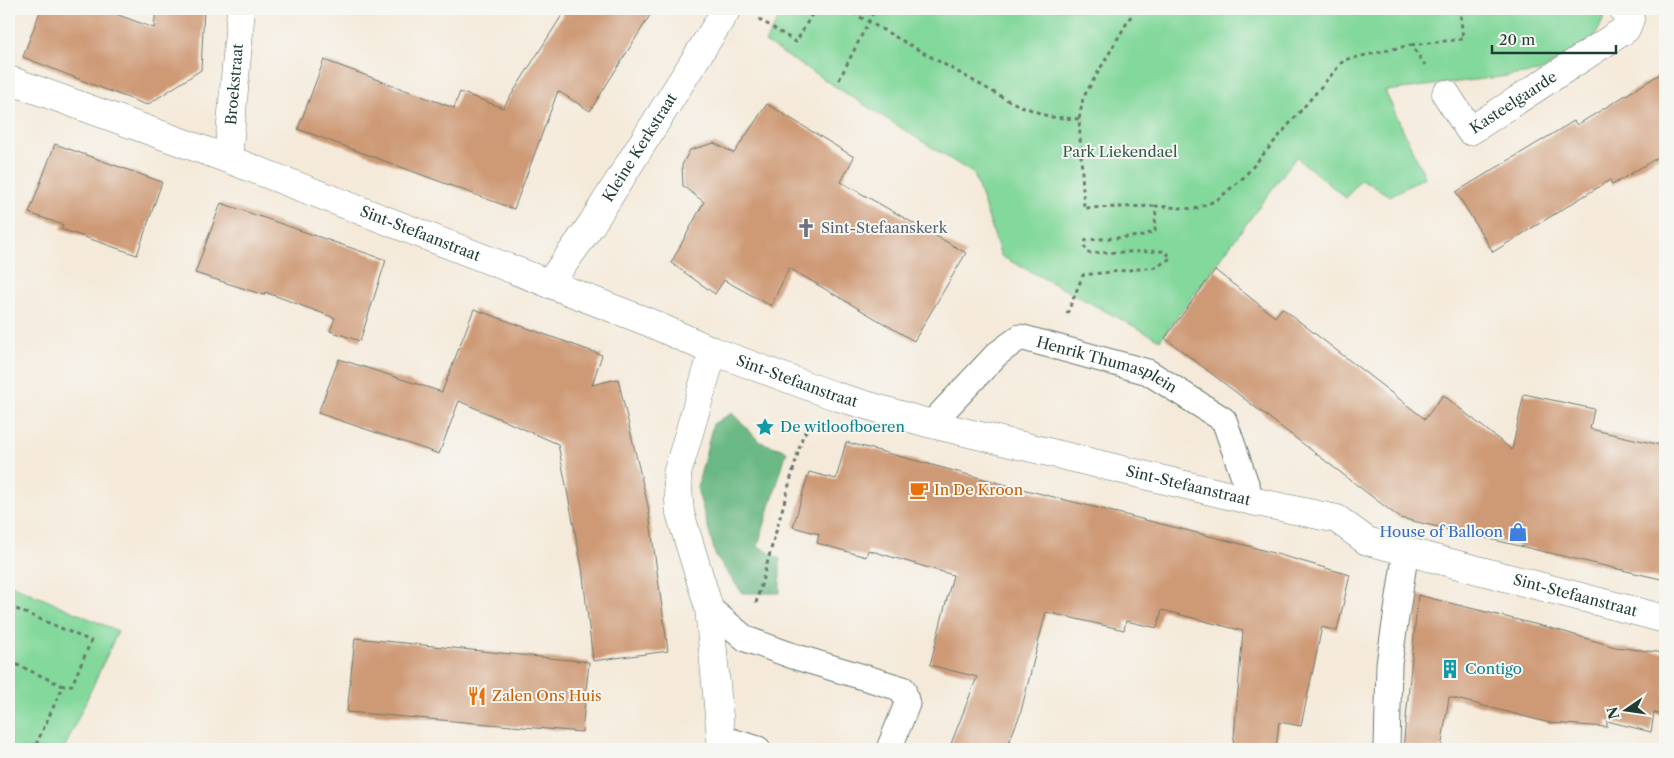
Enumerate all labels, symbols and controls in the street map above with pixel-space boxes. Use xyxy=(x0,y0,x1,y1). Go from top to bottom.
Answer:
scale bar xyxy=(1492,22,1615,54)
text: 20 m xyxy=(1499,30,1535,49)
street label: Broekstraat xyxy=(221,42,247,126)
street label: Kasteelgaarde xyxy=(1466,67,1560,138)
street label: Kleine Kerkstraat xyxy=(598,89,681,205)
park label: Park Liekendael xyxy=(1063,142,1178,161)
street label: Sint-Stefaanstraat xyxy=(357,201,484,265)
church icon: Sint-Stefaanskerk xyxy=(795,217,817,239)
place label: Sint-Stefaanskerk xyxy=(821,218,949,237)
street label: Henrik Thumasplein xyxy=(1034,332,1181,397)
street label: Sint-Stefaanstraat xyxy=(734,351,861,411)
place icon: De witloofboeren xyxy=(754,416,776,438)
place label: De witloofboeren xyxy=(780,417,905,436)
street label: Sint-Stefaanstraat xyxy=(1124,461,1253,509)
cafe icon: In De Kroon xyxy=(908,479,930,501)
place label: In De Kroon xyxy=(934,480,1024,499)
shop icon: House of Balloon xyxy=(1507,521,1529,543)
place label: House of Balloon xyxy=(1380,522,1504,541)
street label: Sint-Stefaanstraat xyxy=(1511,570,1640,621)
building icon: Contigo xyxy=(1439,658,1461,680)
place label: Contigo xyxy=(1465,659,1522,678)
restaurant icon: Zalen Ons Huis xyxy=(466,685,488,707)
place label: Zalen Ons Huis xyxy=(492,686,602,705)
north arrow xyxy=(1602,686,1652,736)
text: N xyxy=(1603,705,1623,721)

